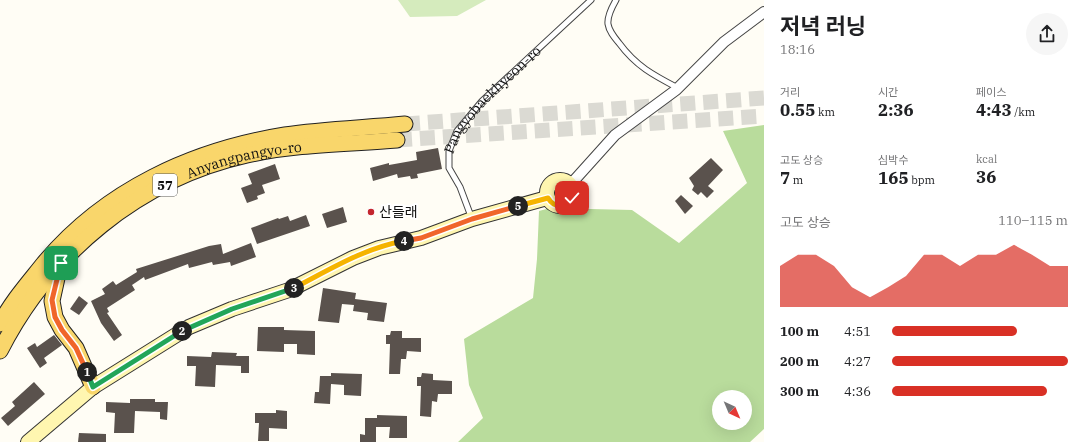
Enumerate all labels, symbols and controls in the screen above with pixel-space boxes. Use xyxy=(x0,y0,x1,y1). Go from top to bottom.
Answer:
text: 저녁 러닝 xyxy=(780,11,866,40)
button: share xyxy=(1026,13,1068,55)
text: 18:16 xyxy=(780,41,815,58)
street label: Pangyobaekhyeon-ro xyxy=(440,42,545,156)
text: 거리 xyxy=(780,85,800,99)
text: 시간 xyxy=(878,85,898,99)
text: 페이스 xyxy=(976,85,1006,99)
text: 0.55 xyxy=(780,99,815,121)
text: 2:36 xyxy=(878,99,914,121)
text: 4:43 xyxy=(976,99,1012,121)
text: km xyxy=(815,105,835,119)
text: /km xyxy=(1012,105,1035,119)
street label: Anyangpangyo-ro xyxy=(184,138,303,182)
text: kcal xyxy=(976,152,997,166)
text: 고도 상승 xyxy=(780,153,823,167)
text: 심박수 xyxy=(878,153,908,167)
text: 36 xyxy=(976,166,996,188)
text: 7 xyxy=(780,167,790,189)
text: 165 xyxy=(878,167,909,189)
text: m xyxy=(790,173,803,187)
text: bpm xyxy=(909,173,935,187)
road number: 57 xyxy=(153,174,177,196)
pin xyxy=(555,181,589,215)
icon: check xyxy=(561,187,583,209)
pin: 5 xyxy=(508,196,528,216)
text: 5 xyxy=(515,199,521,213)
place label: 산들래 xyxy=(379,203,418,221)
marker: 산들래 xyxy=(366,207,376,217)
text: 110–115 m xyxy=(998,212,1068,229)
text: 고도 상승 xyxy=(780,214,831,231)
pin: 4 xyxy=(394,231,414,251)
text: 4 xyxy=(401,234,407,248)
pin xyxy=(44,246,78,280)
icon: arrive xyxy=(50,252,72,274)
pin: 3 xyxy=(284,278,304,298)
text: 3 xyxy=(291,281,297,295)
pin: 2 xyxy=(172,321,192,341)
text: 100 m xyxy=(780,323,819,340)
text: 4:51 xyxy=(844,323,871,340)
text: 2 xyxy=(179,324,185,338)
text: 200 m xyxy=(780,353,819,370)
text: 4:27 xyxy=(844,353,871,370)
pin: 1 xyxy=(77,362,97,382)
text: 1 xyxy=(84,365,90,379)
text: 300 m xyxy=(780,383,819,400)
text: 4:36 xyxy=(844,383,871,400)
north arrow xyxy=(712,390,752,430)
map controls xyxy=(712,390,752,430)

